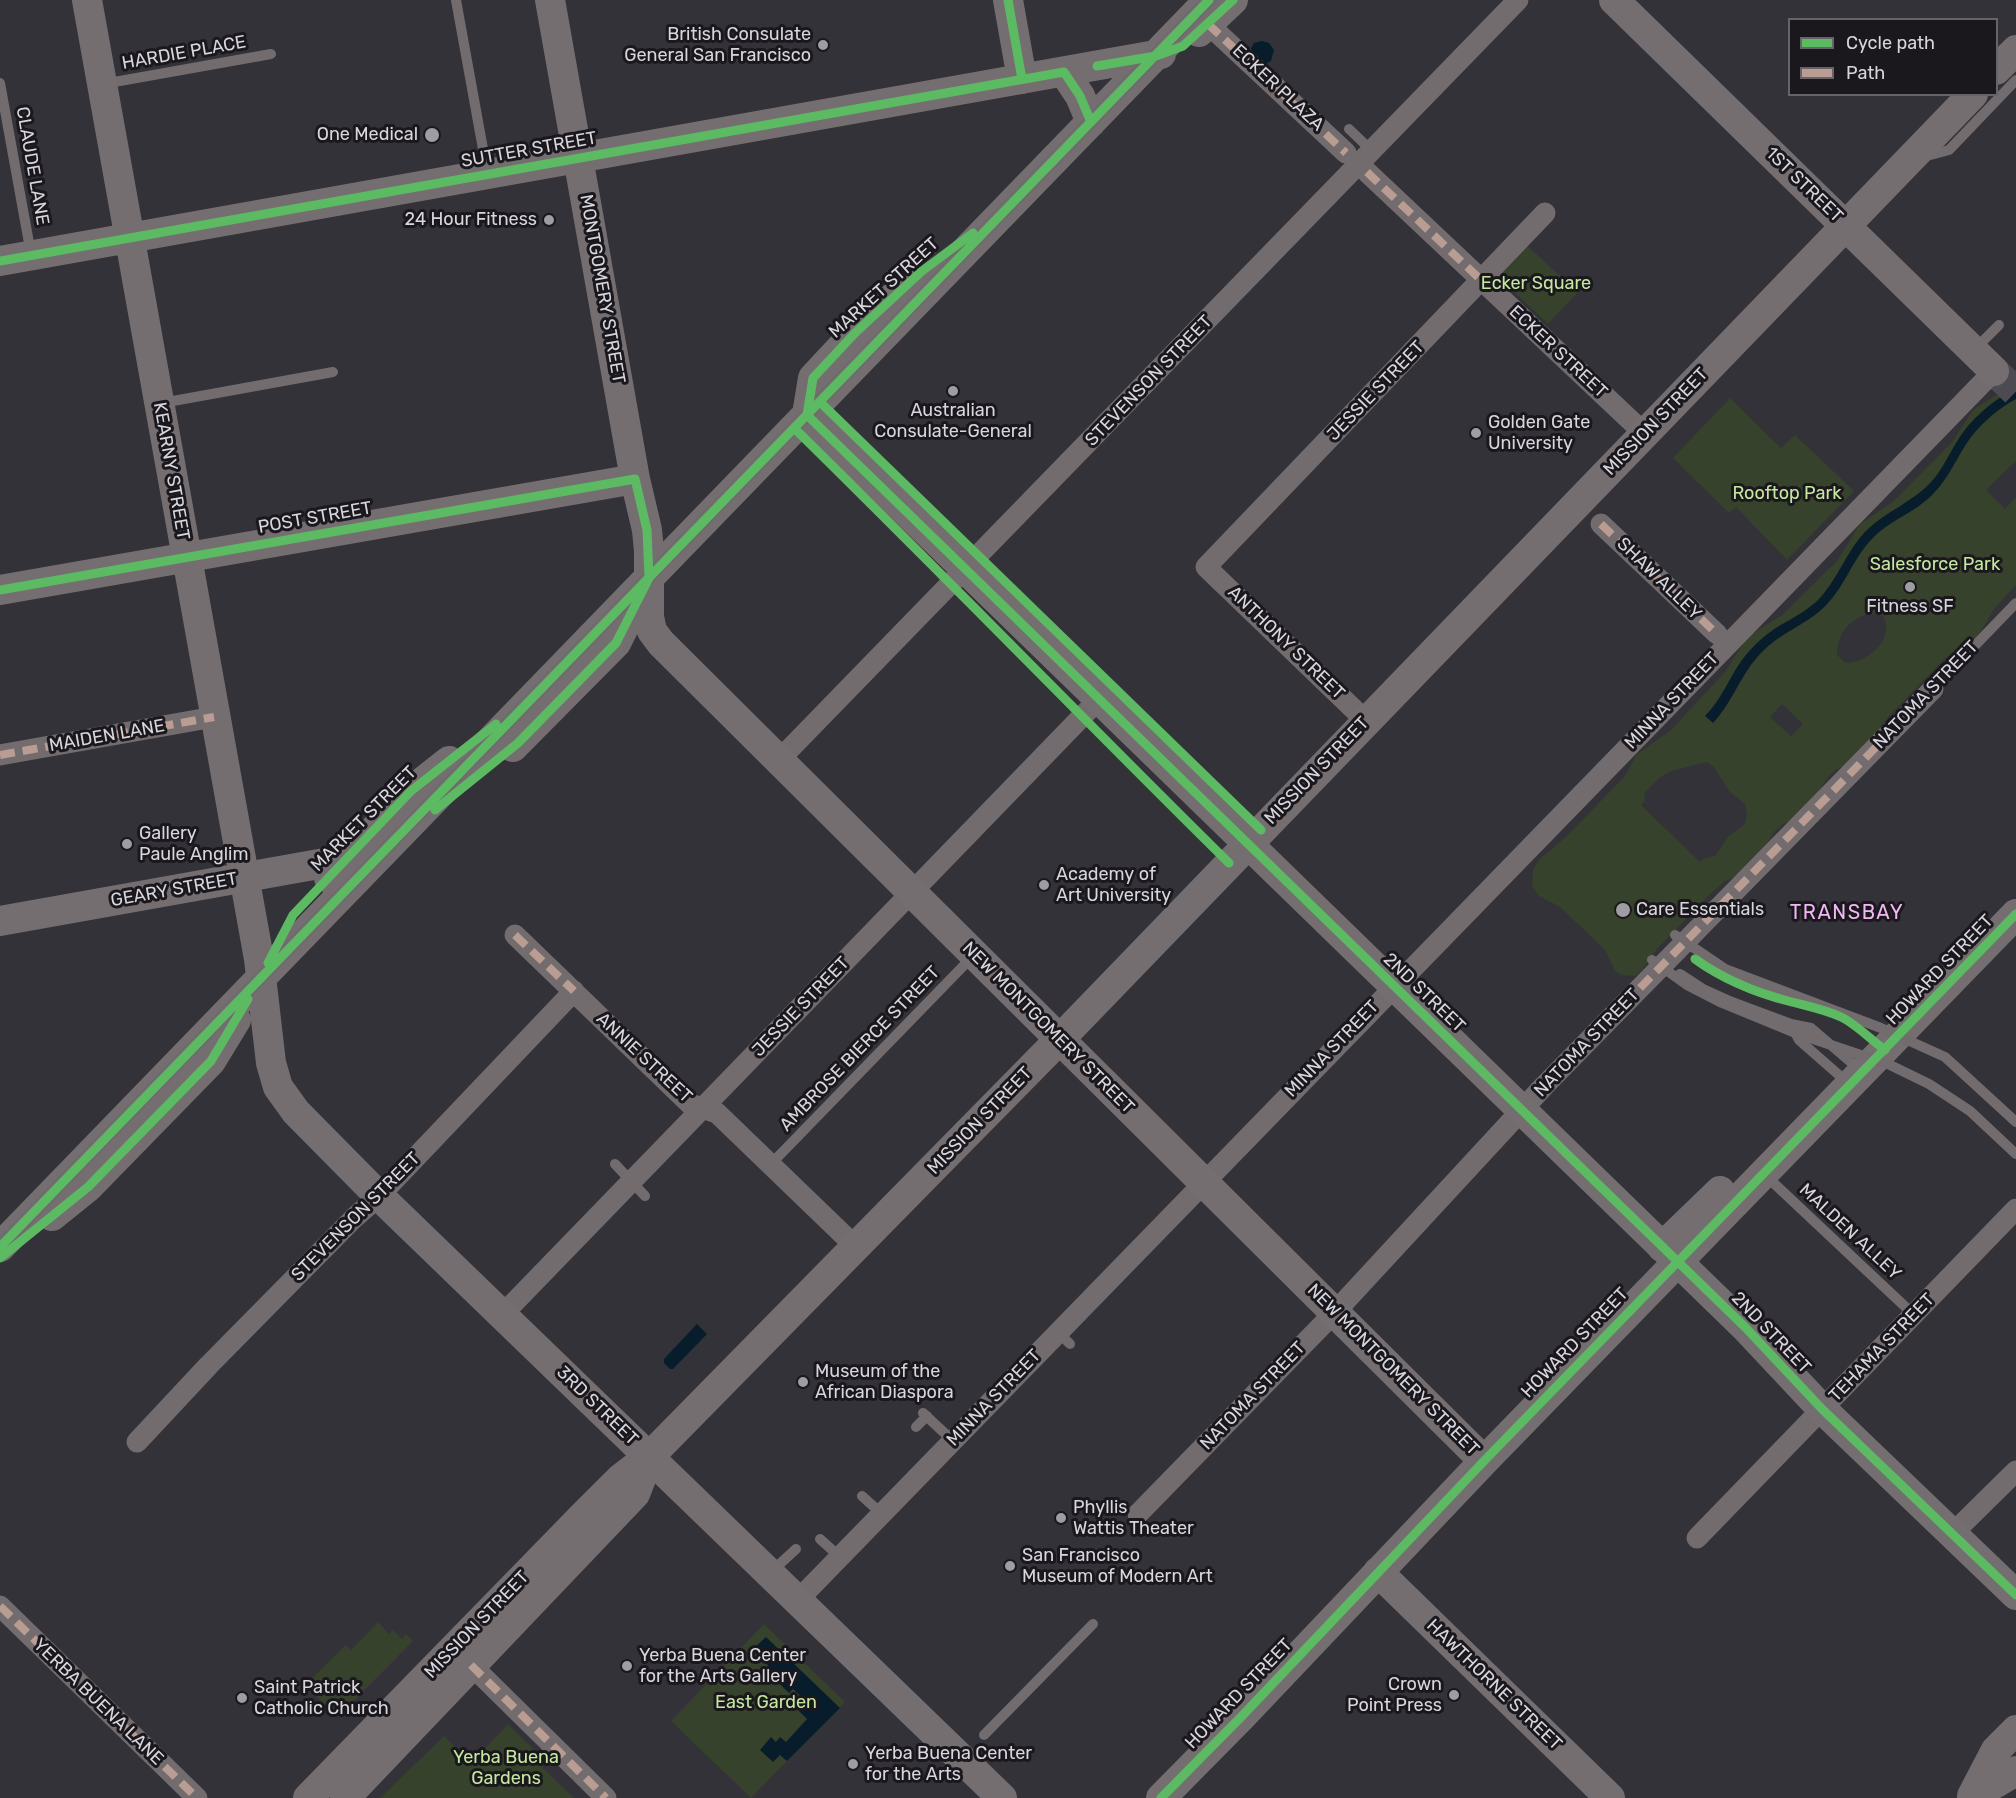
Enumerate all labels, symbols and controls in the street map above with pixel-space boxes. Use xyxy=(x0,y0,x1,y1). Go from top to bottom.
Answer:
legend xyxy=(1788,18,1998,96)
place label: British Consulate General San Francisco xyxy=(624,24,811,66)
street label: HARDIE PLACE xyxy=(120,31,248,75)
text: Cycle path xyxy=(1846,32,1935,54)
marker: British Consulate General San Francisco xyxy=(816,38,830,52)
street label: ECKER PLAZA xyxy=(1228,40,1328,136)
text: Path xyxy=(1846,62,1885,84)
street label: CLAUDE LANE xyxy=(11,105,53,227)
place label: One Medical xyxy=(317,124,418,146)
marker: One Medical xyxy=(423,126,441,144)
street label: SUTTER STREET xyxy=(460,127,598,173)
street label: 1ST STREET xyxy=(1761,143,1847,227)
street label: MONTGOMERY STREET xyxy=(575,193,629,385)
place label: 24 Hour Fitness xyxy=(404,209,537,231)
marker: 24 Hour Fitness xyxy=(542,213,556,227)
street label: MARKET STREET xyxy=(825,233,943,343)
park label: Ecker Square xyxy=(1481,273,1591,295)
street label: ECKER STREET xyxy=(1504,301,1612,403)
street label: STEVENSON STREET xyxy=(1081,311,1217,451)
street label: JESSIE STREET xyxy=(1323,337,1429,445)
street label: MISSION STREET xyxy=(1599,364,1713,480)
marker: Australian Consulate-General xyxy=(946,384,960,398)
street label: KEARNY STREET xyxy=(148,400,194,542)
place label: Australian Consulate-General xyxy=(874,400,1032,442)
place label: Golden Gate University xyxy=(1488,412,1590,454)
marker: Golden Gate University xyxy=(1469,426,1483,440)
park label: Rooftop Park xyxy=(1732,483,1842,505)
street label: POST STREET xyxy=(256,497,374,539)
street label: SHAW ALLEY xyxy=(1612,533,1706,625)
park label: Salesforce Park xyxy=(1870,554,2000,576)
marker: Fitness SF xyxy=(1903,580,1917,594)
street label: ANTHONY STREET xyxy=(1223,582,1349,704)
place label: Fitness SF xyxy=(1866,596,1954,618)
street label: NATOMA STREET xyxy=(1869,636,1983,754)
street label: MINNA STREET xyxy=(1620,648,1724,754)
street label: MISSION STREET xyxy=(1260,713,1374,829)
street label: MAIDEN LANE xyxy=(47,715,167,757)
street label: MARKET STREET xyxy=(307,762,421,876)
place label: Gallery Paule Anglim xyxy=(139,823,248,866)
marker: Gallery Paule Anglim xyxy=(120,837,134,851)
place label: Academy of Art University xyxy=(1056,864,1171,906)
street label: GEARY STREET xyxy=(109,868,239,912)
marker: Academy of Art University xyxy=(1037,878,1051,892)
place label: Care Essentials xyxy=(1636,899,1764,921)
marker: Care Essentials xyxy=(1614,901,1632,919)
district label: TRANSBAY xyxy=(1790,901,1904,925)
street label: HOWARD STREET xyxy=(1882,910,1998,1030)
street label: NEW MONTGOMERY STREET xyxy=(958,938,1138,1118)
street label: 2ND STREET xyxy=(1379,949,1469,1037)
street label: JESSIE STREET xyxy=(748,953,854,1061)
street label: AMBROSE BIERCE STREET xyxy=(775,962,945,1136)
street label: NATOMA STREET xyxy=(1530,984,1644,1102)
street label: MINNA STREET xyxy=(1280,996,1384,1102)
street label: ANNIE STREET xyxy=(592,1008,696,1108)
street label: MISSION STREET xyxy=(923,1063,1037,1179)
street label: STEVENSON STREET xyxy=(287,1148,425,1286)
street label: MALDEN ALLEY xyxy=(1795,1179,1905,1285)
street label: NEW MONTGOMERY STREET xyxy=(1303,1280,1483,1460)
street label: HOWARD STREET xyxy=(1517,1283,1633,1403)
street label: 2ND STREET xyxy=(1727,1288,1815,1378)
street label: TEHAMA STREET xyxy=(1825,1289,1939,1407)
street label: NATOMA STREET xyxy=(1196,1337,1310,1455)
street label: MINNA STREET xyxy=(942,1345,1046,1451)
place label: Museum of the African Diaspora xyxy=(815,1361,954,1404)
street label: 3RD STREET xyxy=(552,1362,642,1450)
marker: Museum of the African Diaspora xyxy=(796,1375,810,1389)
place label: Phyllis Wattis Theater xyxy=(1073,1497,1194,1540)
marker: Phyllis Wattis Theater xyxy=(1054,1511,1068,1525)
place label: San Francisco Museum of Modern Art xyxy=(1022,1545,1213,1588)
marker: San Francisco Museum of Modern Art xyxy=(1003,1559,1017,1573)
street label: MISSION STREET xyxy=(420,1567,534,1683)
street label: HAWTHORNE STREET xyxy=(1422,1615,1566,1755)
street label: YERBA BUENA LANE xyxy=(28,1634,168,1770)
street label: HOWARD STREET xyxy=(1181,1634,1297,1754)
place label: Yerba Buena Center for the Arts Gallery xyxy=(639,1645,806,1688)
marker: Yerba Buena Center for the Arts Gallery xyxy=(620,1659,634,1673)
place label: Crown Point Press xyxy=(1347,1674,1442,1716)
place label: Saint Patrick Catholic Church xyxy=(254,1677,389,1720)
marker: Crown Point Press xyxy=(1447,1688,1461,1702)
marker: Saint Patrick Catholic Church xyxy=(235,1691,249,1705)
park label: East Garden xyxy=(715,1692,817,1714)
place label: Yerba Buena Center for the Arts xyxy=(865,1743,1032,1786)
park label: Yerba Buena Gardens xyxy=(453,1747,559,1790)
marker: Yerba Buena Center for the Arts xyxy=(846,1757,860,1771)

